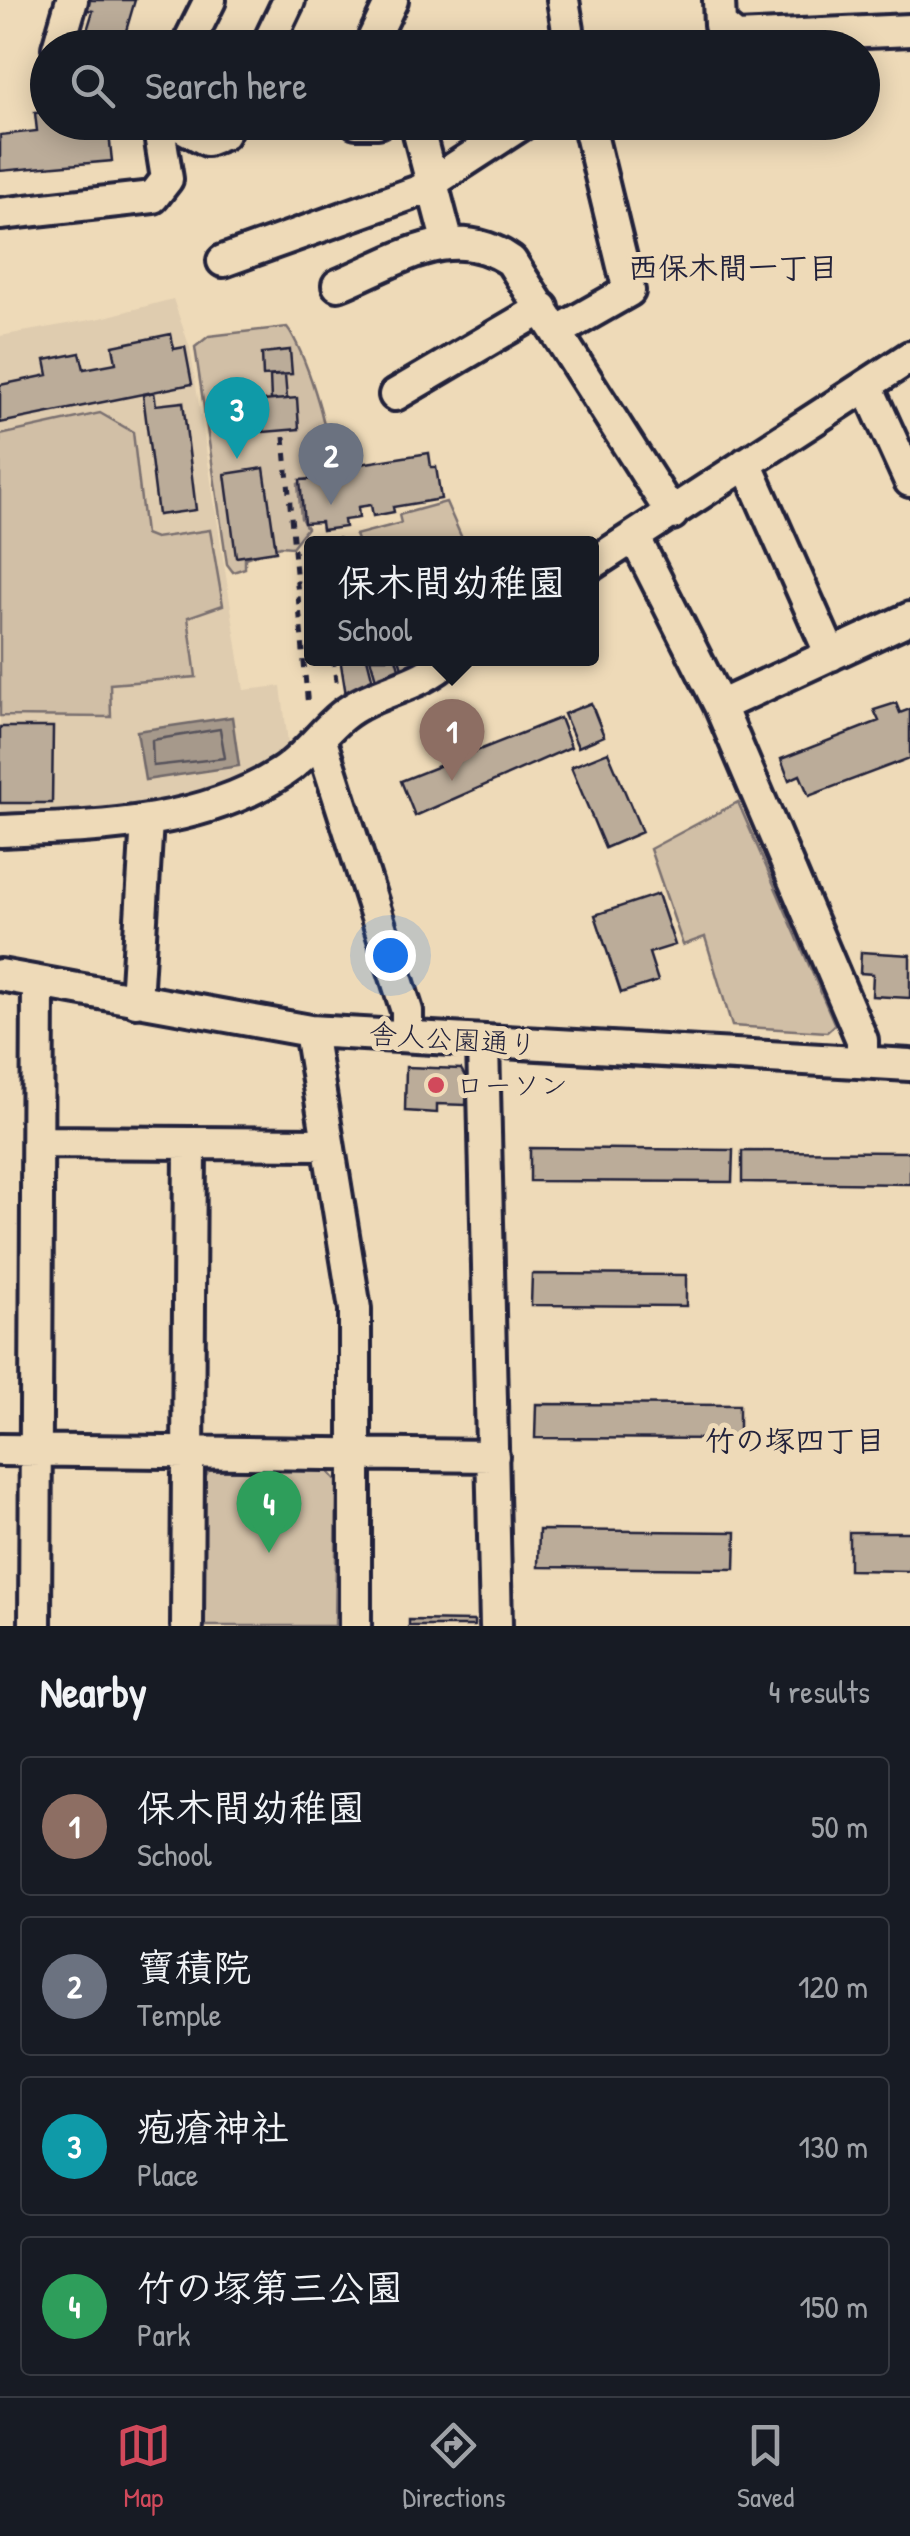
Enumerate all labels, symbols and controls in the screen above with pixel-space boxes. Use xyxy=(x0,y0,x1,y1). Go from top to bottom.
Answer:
search box xyxy=(30,30,880,140)
icon: search xyxy=(65,58,120,113)
text: Search here xyxy=(145,59,307,111)
district label: 西保木間一丁目 xyxy=(628,247,838,287)
pin: 3 xyxy=(204,376,270,459)
pin: 2 xyxy=(298,422,364,505)
popup xyxy=(304,536,599,666)
text: 保木間幼稚園 xyxy=(337,556,566,608)
text: School xyxy=(337,608,412,651)
pin: 1 xyxy=(420,698,484,781)
your location xyxy=(365,930,416,981)
street label: 舎人公園通り xyxy=(368,1014,538,1064)
place label: ローソン xyxy=(456,1066,568,1104)
marker: ローソン xyxy=(425,1074,447,1096)
district label: 竹の塚四丁目 xyxy=(705,1420,885,1460)
pin: 4 xyxy=(236,1470,302,1553)
text: Nearby xyxy=(40,1663,147,1720)
text: 4 results xyxy=(769,1670,870,1713)
text: 保木間幼稚園 xyxy=(137,1781,365,1833)
text: 1 xyxy=(69,1805,80,1848)
text: 50 m xyxy=(811,1805,868,1848)
text: School xyxy=(137,1833,212,1876)
text: 寶積院 xyxy=(137,1941,251,1993)
text: 2 xyxy=(67,1965,82,2008)
text: 120 m xyxy=(798,1965,868,2008)
text: Temple xyxy=(137,1993,221,2036)
text: 疱瘡神社 xyxy=(137,2101,289,2153)
text: 3 xyxy=(67,2125,82,2168)
text: 130 m xyxy=(799,2125,868,2168)
text: Place xyxy=(137,2153,199,2196)
text: 竹の塚第三公園 xyxy=(137,2261,403,2313)
text: 4 xyxy=(68,2285,81,2328)
text: 150 m xyxy=(799,2285,868,2328)
text: Park xyxy=(137,2313,191,2356)
tab: Map xyxy=(116,2418,171,2516)
tab: Directions xyxy=(402,2418,505,2516)
tab: Saved xyxy=(737,2418,794,2516)

